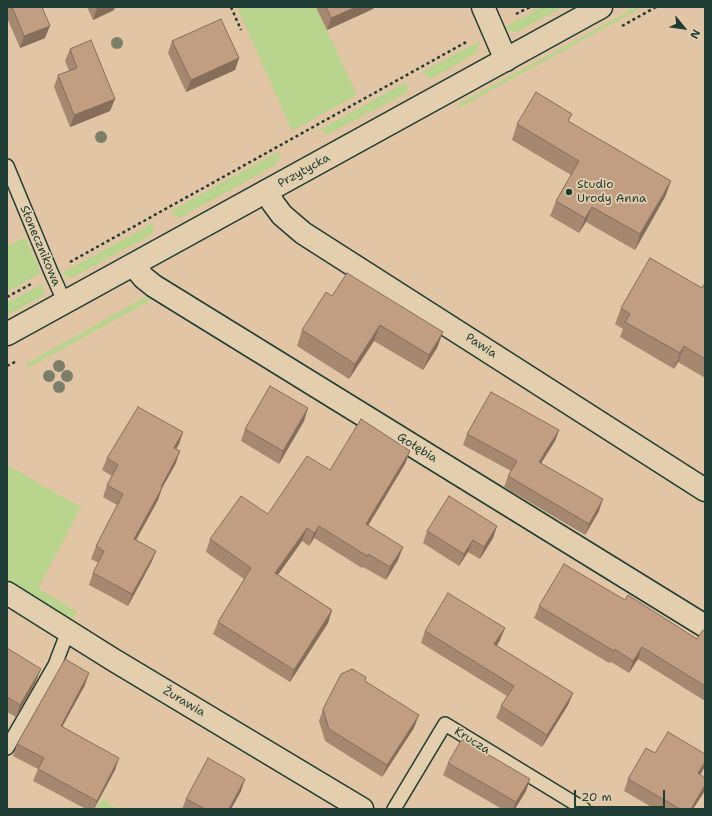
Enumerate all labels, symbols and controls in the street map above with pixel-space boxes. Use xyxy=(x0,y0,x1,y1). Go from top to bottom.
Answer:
north arrow xyxy=(664,8,704,48)
text: N xyxy=(686,27,704,42)
street label: Przytycka xyxy=(275,151,333,191)
place label: Studio Urody Anna xyxy=(577,178,646,206)
marker: Studio Urody Anna xyxy=(564,187,574,197)
street label: Słonecznikowa xyxy=(17,203,63,289)
street label: Pawia xyxy=(463,331,499,361)
street label: Gołębia xyxy=(394,430,440,466)
street label: Żurawia xyxy=(160,684,208,720)
street label: Krucza xyxy=(451,724,493,758)
scale bar xyxy=(576,782,667,808)
text: 20 m xyxy=(581,789,612,805)

